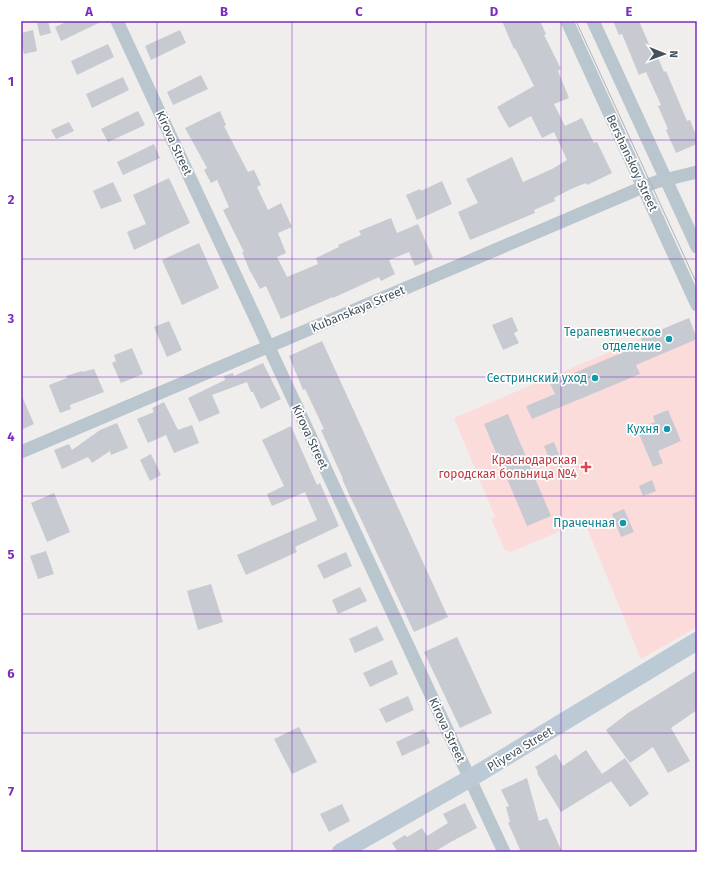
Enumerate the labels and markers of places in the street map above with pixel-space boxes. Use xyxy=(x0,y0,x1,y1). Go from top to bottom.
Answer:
place label: Терапевтическое отделение xyxy=(564,325,661,353)
marker: Терапевтическое отделение xyxy=(664,334,674,344)
place label: Сестринский уход xyxy=(487,371,587,385)
marker: Сестринский уход xyxy=(590,373,600,383)
place label: Кухня xyxy=(627,422,659,436)
marker: Кухня xyxy=(662,424,672,434)
place label: Краснодарская городская больница №4 xyxy=(439,453,578,481)
marker: Краснодарская городская больница №4 xyxy=(580,461,592,473)
place label: Прачечная xyxy=(553,516,615,530)
marker: Прачечная xyxy=(618,518,628,528)

